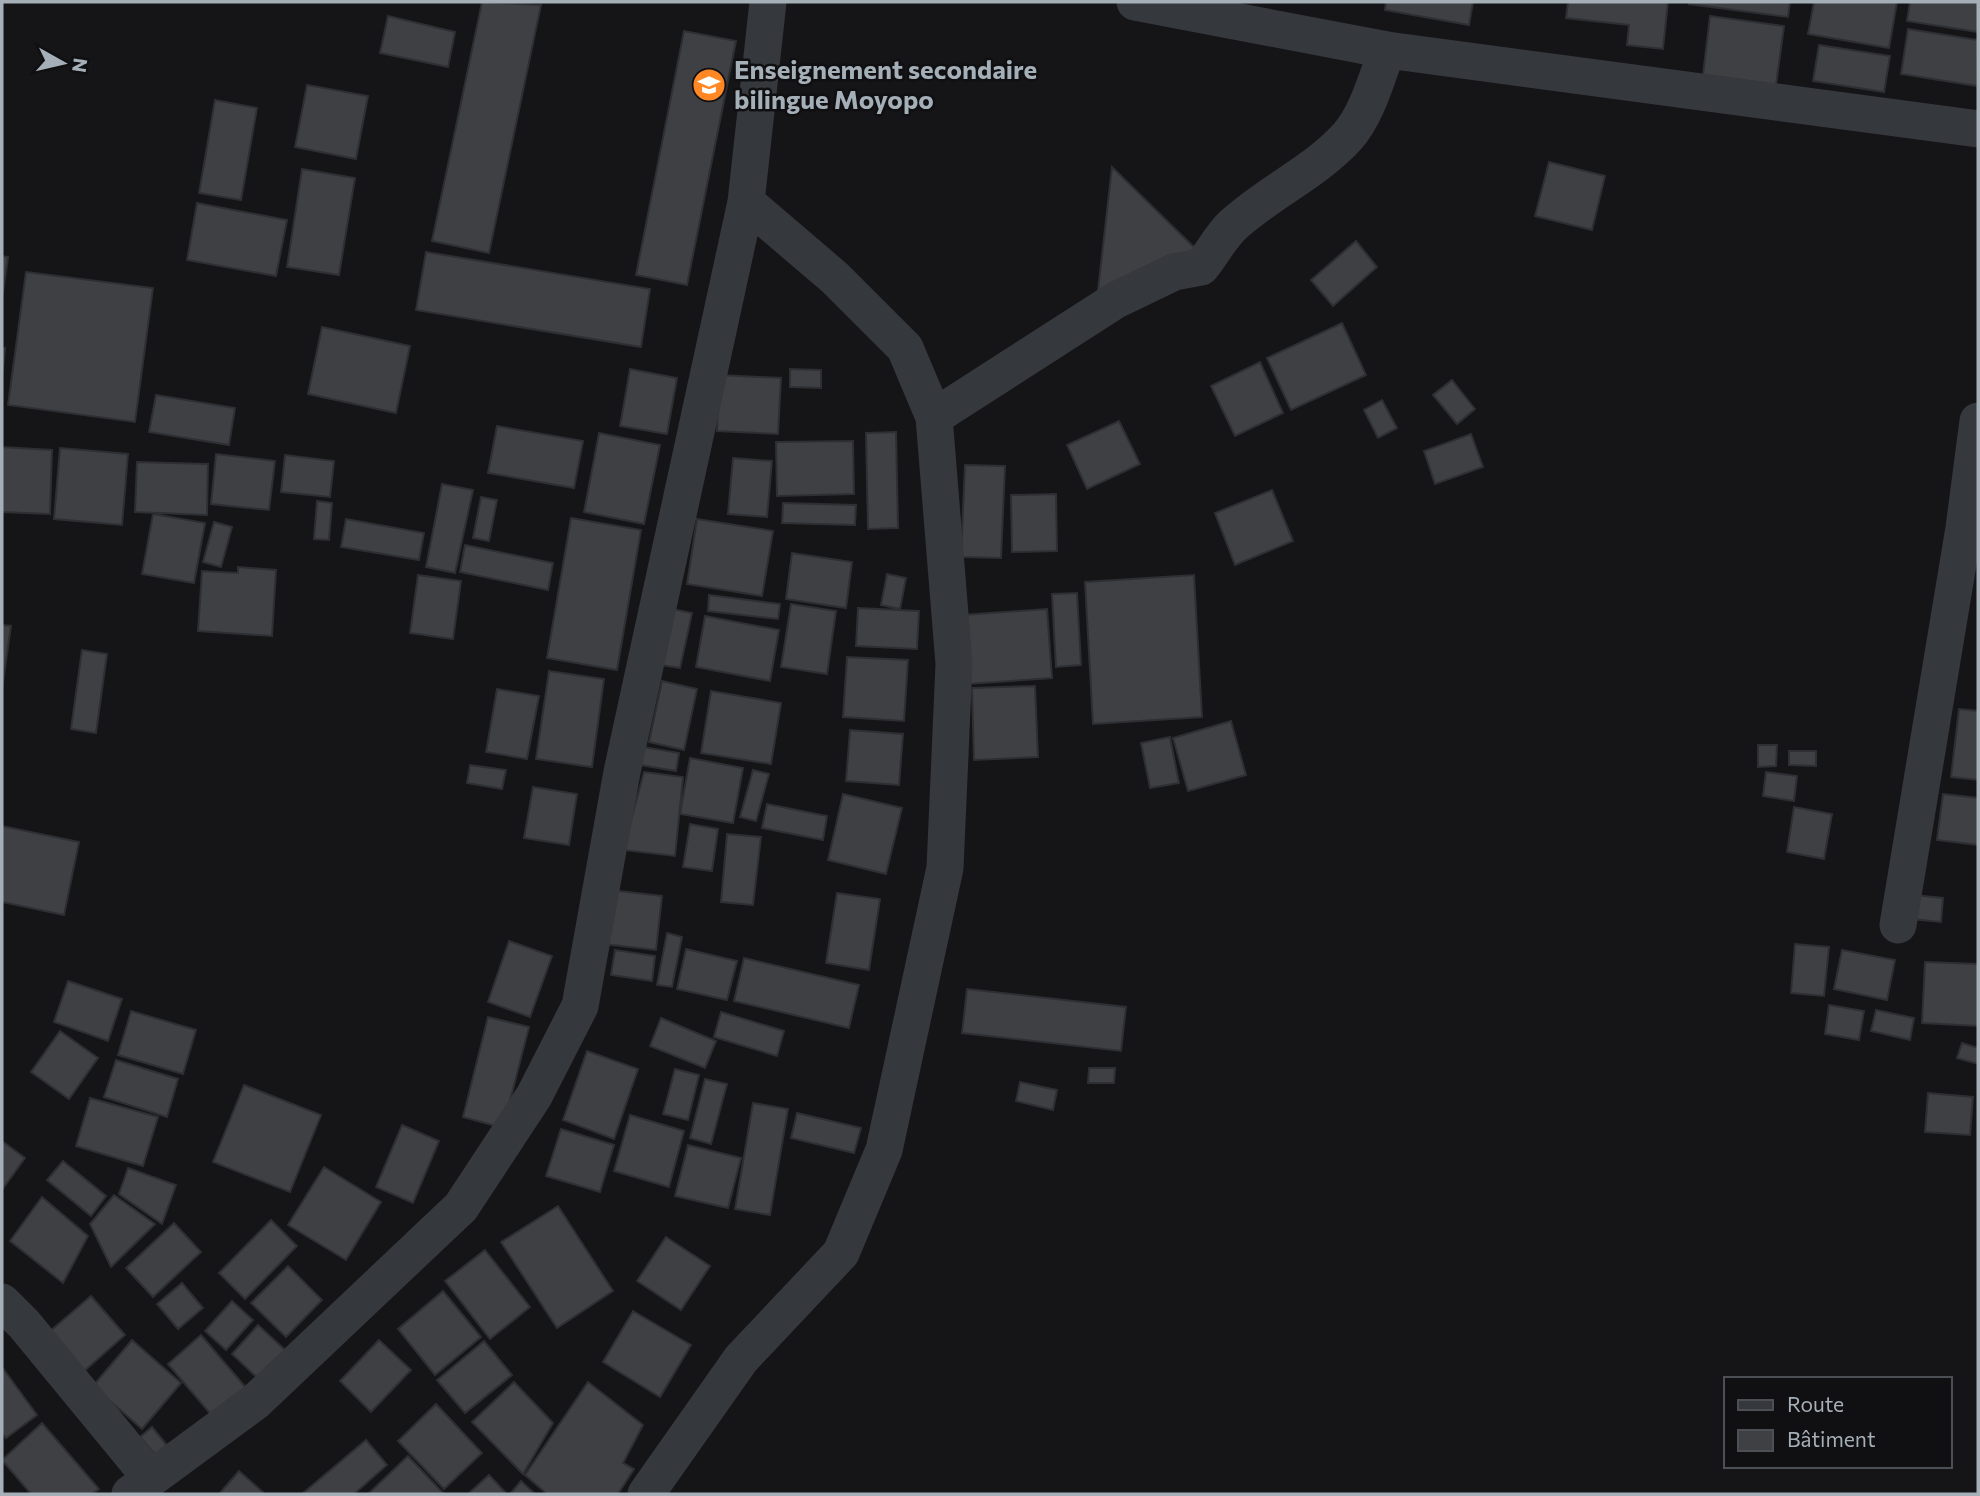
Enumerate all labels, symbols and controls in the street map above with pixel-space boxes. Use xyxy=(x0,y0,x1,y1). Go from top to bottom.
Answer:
north arrow xyxy=(28,28,98,98)
place label: Enseignement secondaire bilingue Moyopo xyxy=(734,53,1037,114)
text: N xyxy=(68,57,93,74)
school or university icon: Enseignement secondaire bilingue Moyopo xyxy=(690,66,728,104)
legend xyxy=(1724,1377,1952,1468)
text: Route xyxy=(1787,1391,1844,1416)
text: Bâtiment xyxy=(1787,1426,1876,1451)

